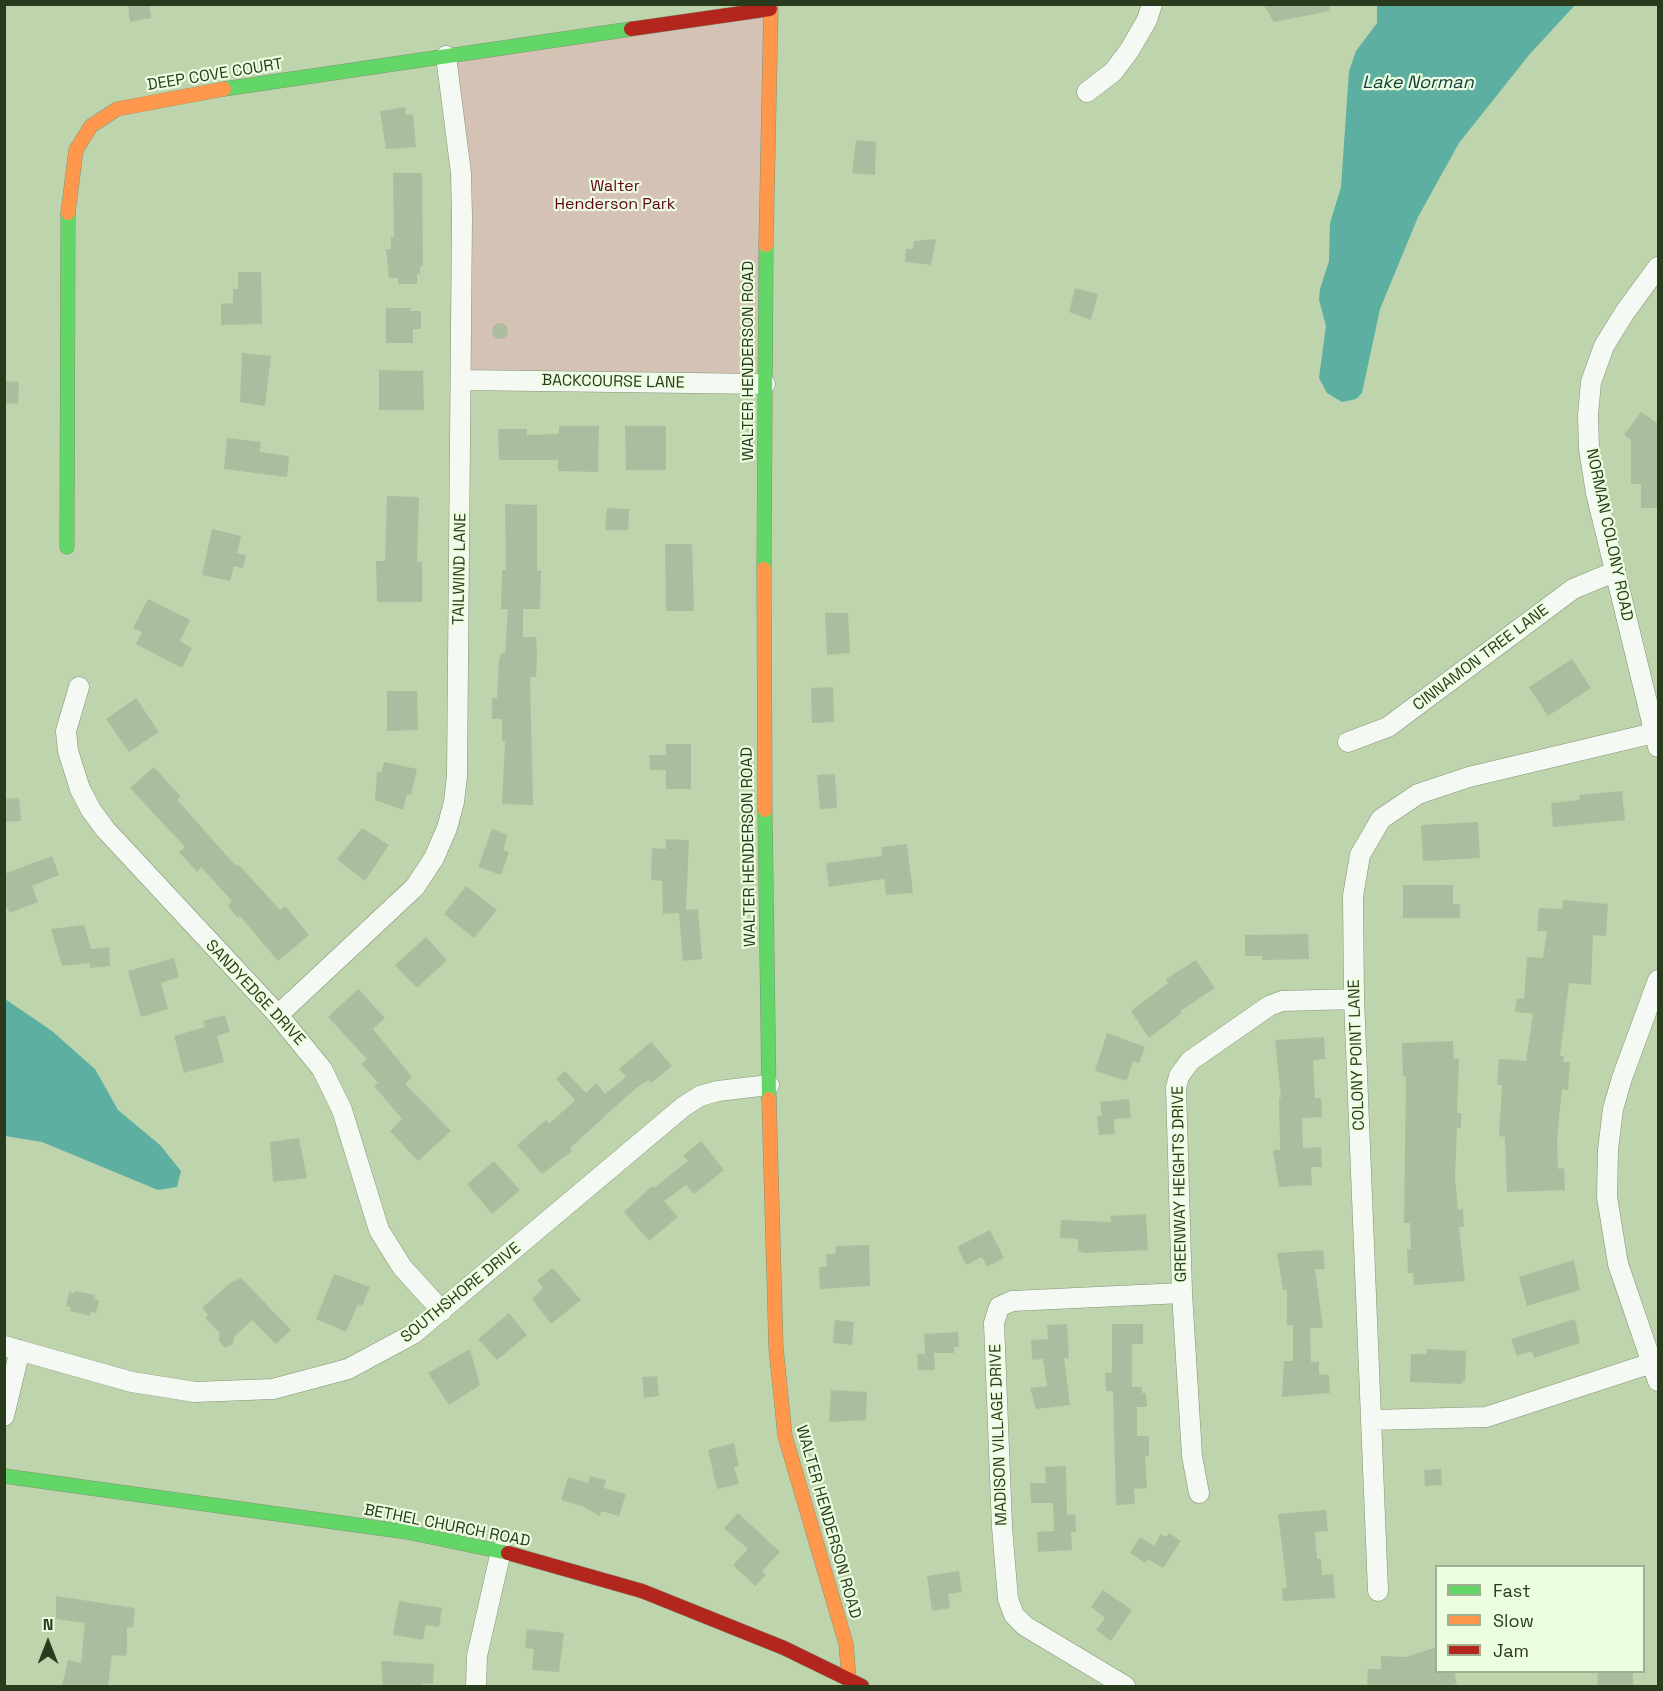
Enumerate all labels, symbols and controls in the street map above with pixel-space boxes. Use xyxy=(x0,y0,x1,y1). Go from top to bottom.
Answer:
street label: DEEP COVE COURT xyxy=(146,55,284,95)
water label: Lake Norman xyxy=(1362,72,1474,94)
park label: Walter Henderson Park xyxy=(555,177,675,215)
street label: WALTER HENDERSON ROAD xyxy=(739,261,759,461)
street label: BACKCOURSE LANE xyxy=(541,371,685,393)
street label: NORMAN COLONY ROAD xyxy=(1581,447,1637,623)
street label: TAILWIND LANE xyxy=(449,513,471,625)
street label: CINNAMON TREE LANE xyxy=(1409,601,1553,715)
street label: WALTER HENDERSON ROAD xyxy=(738,747,760,947)
street label: SANDYEDGE DRIVE xyxy=(201,936,309,1050)
street label: COLONY POINT LANE xyxy=(1345,979,1369,1131)
street label: GREENWAY HEIGHTS DRIVE xyxy=(1169,1086,1191,1282)
street label: SOUTHSHORE DRIVE xyxy=(397,1239,525,1347)
street label: MADISON VILLAGE DRIVE xyxy=(986,1344,1012,1526)
street label: WALTER HENDERSON ROAD xyxy=(791,1423,865,1621)
street label: BETHEL CHURCH ROAD xyxy=(362,1500,532,1552)
legend xyxy=(1435,1565,1645,1673)
text: Fast xyxy=(1493,1579,1530,1602)
text: Slow xyxy=(1493,1609,1534,1632)
north arrow xyxy=(18,1613,78,1673)
text: N xyxy=(43,1614,53,1635)
text: Jam xyxy=(1493,1639,1529,1662)

